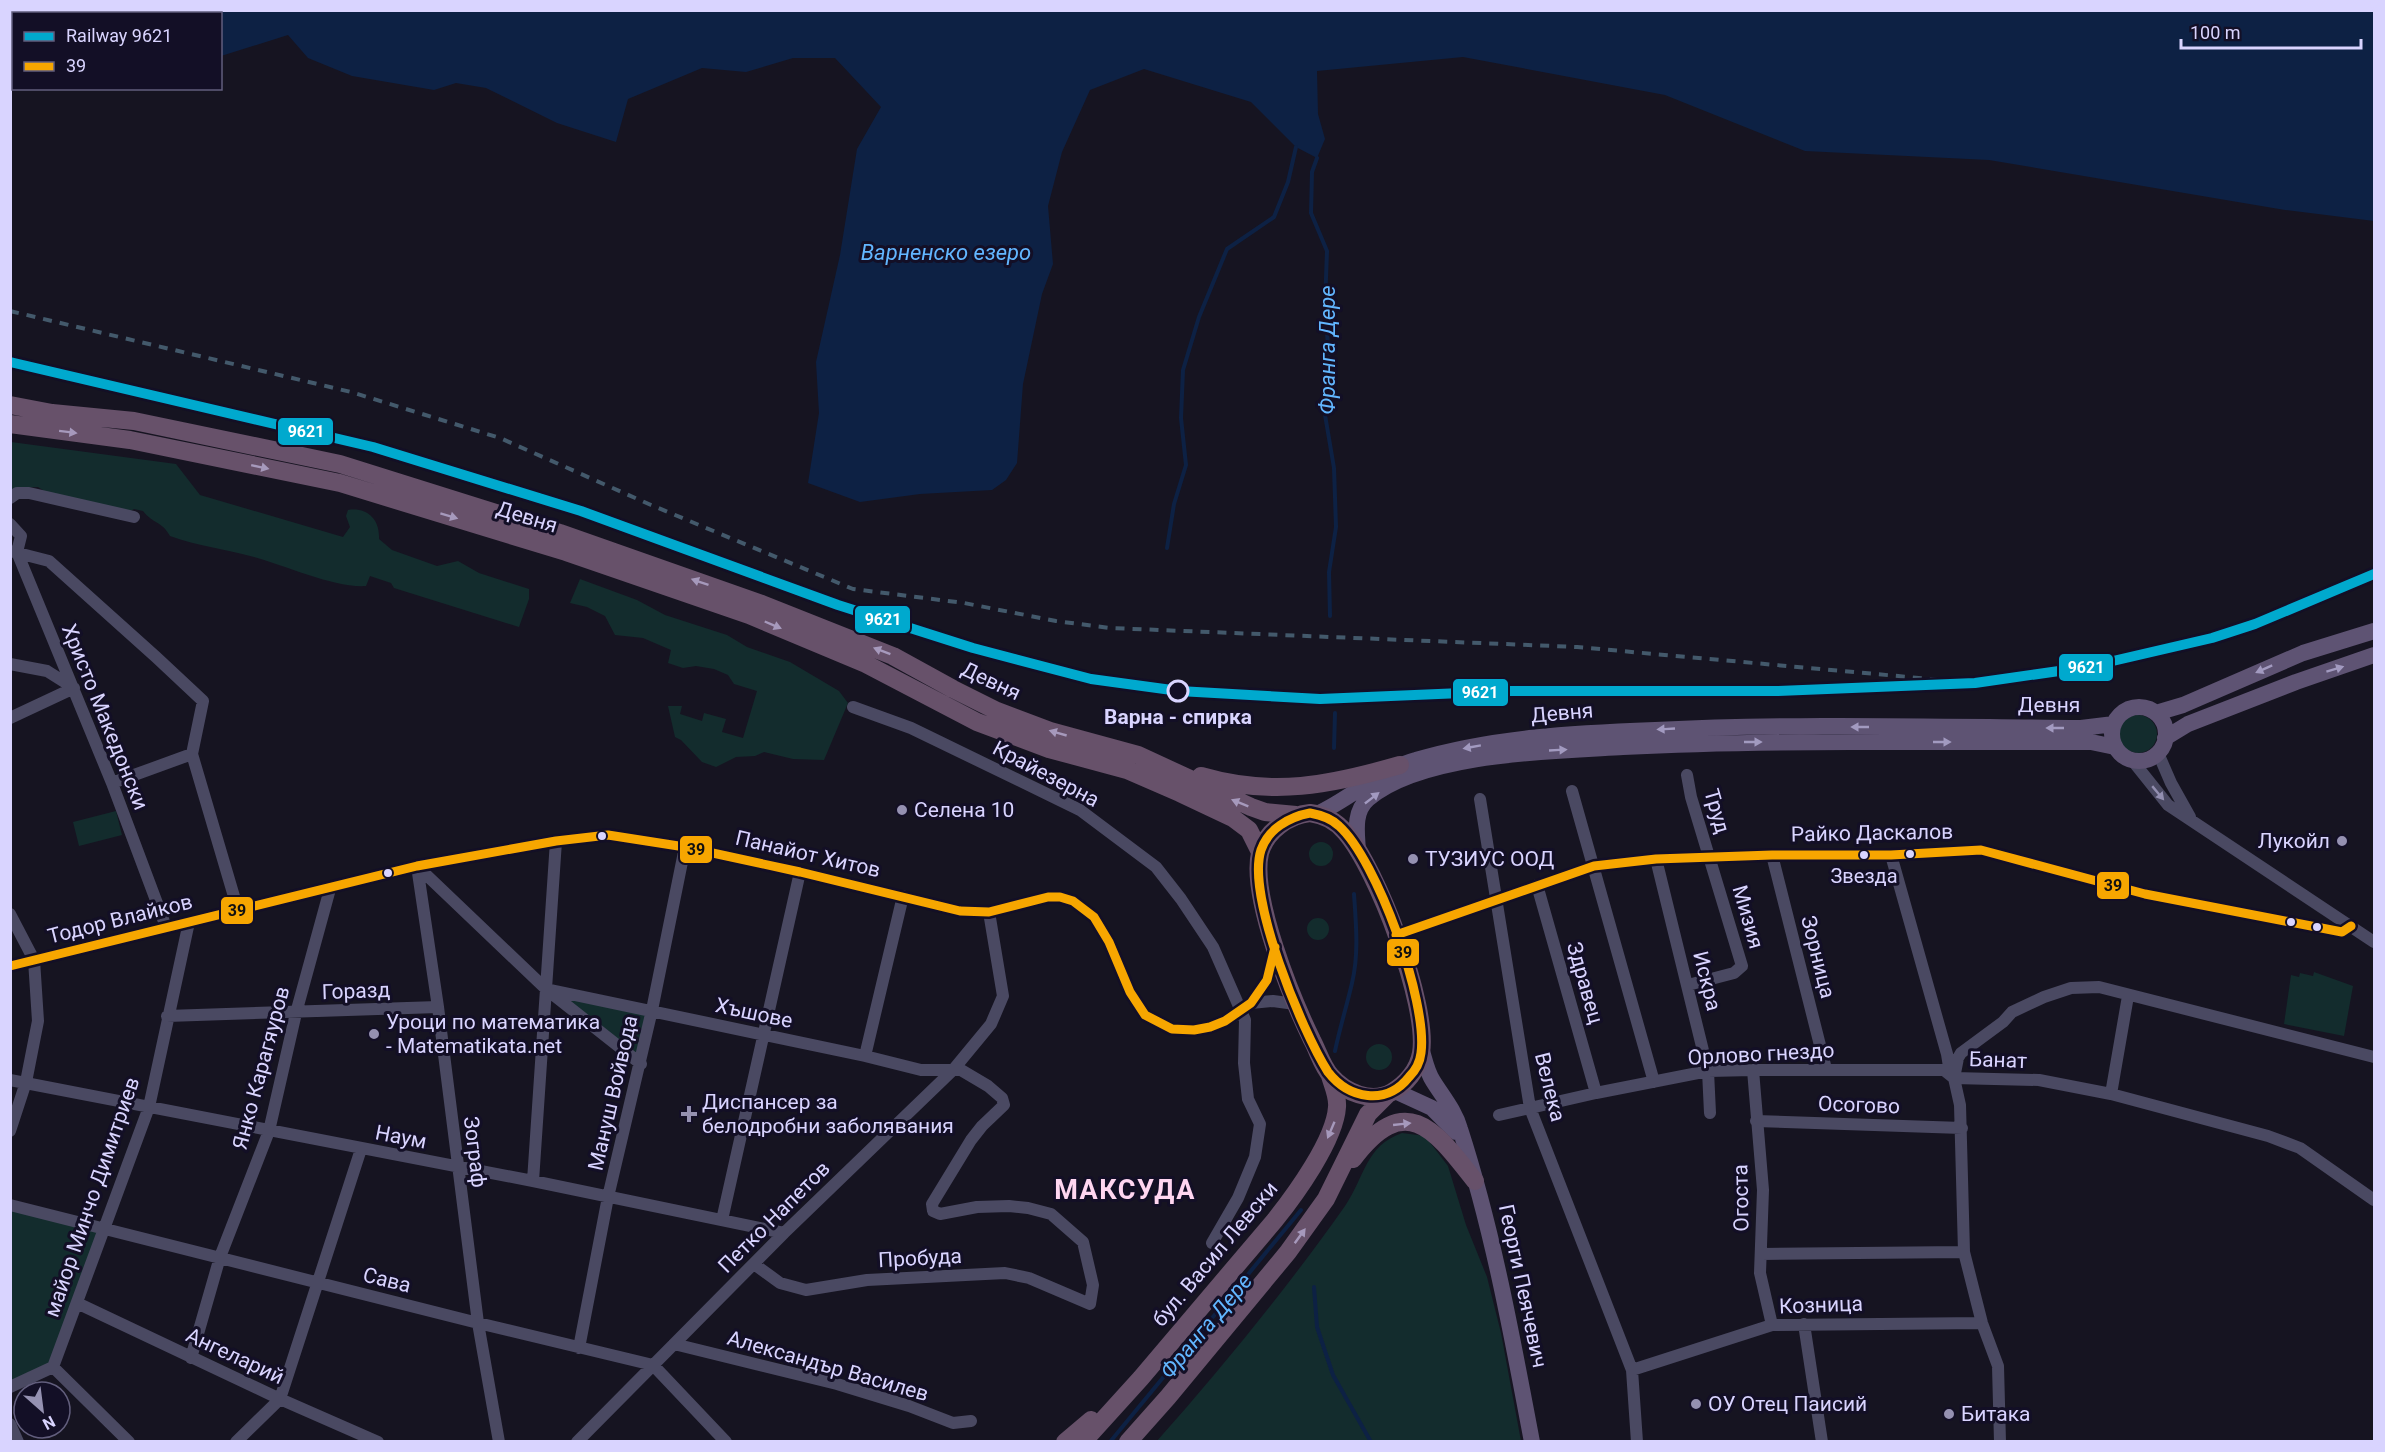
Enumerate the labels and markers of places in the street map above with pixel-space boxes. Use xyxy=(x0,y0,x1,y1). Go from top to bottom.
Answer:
marker: Варна - спирка xyxy=(1167,680,1189,702)
place label: Варна - спирка xyxy=(1104,705,1252,729)
place label: Селена 10 xyxy=(914,798,1014,822)
marker: Селена 10 xyxy=(895,803,909,817)
place label: Лукойл xyxy=(2258,829,2330,853)
unlabelled marker xyxy=(596,830,608,842)
marker: Лукойл xyxy=(2335,834,2349,848)
place label: ТУЗИУС ООД xyxy=(1425,847,1555,871)
unlabelled marker xyxy=(1904,848,1916,860)
marker: Звезда xyxy=(1858,849,1870,861)
marker: ТУЗИУС ООД xyxy=(1406,852,1420,866)
place label: Звезда xyxy=(1830,864,1898,888)
unlabelled marker xyxy=(382,867,394,879)
unlabelled marker xyxy=(2285,916,2297,928)
unlabelled marker xyxy=(2311,921,2323,933)
place label: Уроци по математика - Matematikata.net xyxy=(386,1010,600,1058)
marker: Уроци по математика - Matematikata.net xyxy=(367,1027,381,1041)
place label: Диспансер за белодробни заболявания xyxy=(702,1090,954,1138)
marker: Диспансер за белодробни заболявания xyxy=(680,1105,698,1123)
place label: ОУ Отец Паисий xyxy=(1708,1392,1867,1416)
marker: ОУ Отец Паисий xyxy=(1689,1397,1703,1411)
place label: Битака xyxy=(1961,1402,2031,1426)
marker: Битака xyxy=(1942,1407,1956,1421)

